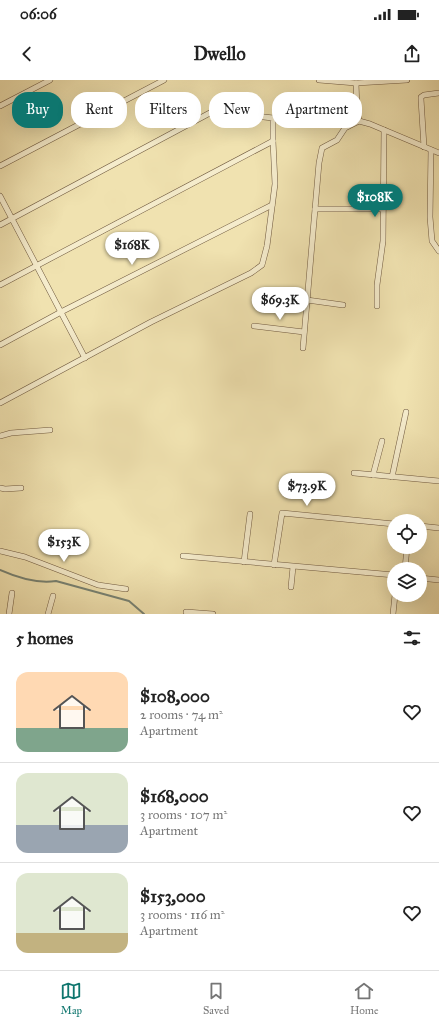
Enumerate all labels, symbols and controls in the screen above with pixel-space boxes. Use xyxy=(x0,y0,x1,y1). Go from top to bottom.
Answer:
text: 06:06 xyxy=(20,5,57,23)
icon: back xyxy=(16,43,38,65)
text: Dwello xyxy=(193,43,246,65)
icon: share xyxy=(401,43,423,65)
chip: Buy xyxy=(12,92,63,128)
chip: Rent xyxy=(71,92,127,128)
chip: Filters xyxy=(135,92,201,128)
chip: New xyxy=(209,92,264,128)
chip: Apartment xyxy=(272,92,362,128)
pin: $108K xyxy=(347,184,403,218)
text: $108K xyxy=(357,189,393,205)
pin: $168K xyxy=(104,232,160,266)
text: $168K xyxy=(114,237,150,253)
pin: $69.3K xyxy=(247,287,313,321)
text: $69.3K xyxy=(261,292,299,308)
pin: $73.9K xyxy=(274,473,340,507)
text: $73.9K xyxy=(288,478,326,494)
map controls xyxy=(387,514,427,602)
button: locate xyxy=(387,514,427,554)
pin: $153K xyxy=(36,529,92,563)
text: $153K xyxy=(47,534,81,550)
button: layers xyxy=(387,562,427,602)
icon: filters xyxy=(401,627,423,649)
text: 5 homes xyxy=(16,628,73,649)
text: $108,000 xyxy=(140,686,210,707)
icon: home xyxy=(48,688,96,736)
icon: heart xyxy=(401,701,423,723)
text: 2 rooms · 74 m² xyxy=(140,707,223,723)
text: Apartment xyxy=(140,723,198,739)
text: $168,000 xyxy=(140,786,209,807)
icon: home xyxy=(48,789,96,837)
icon: heart xyxy=(401,802,423,824)
text: 3 rooms · 107 m² xyxy=(140,807,227,823)
text: Apartment xyxy=(140,823,198,839)
text: $153,000 xyxy=(140,886,206,907)
icon: home xyxy=(48,889,96,937)
icon: heart xyxy=(401,902,423,924)
text: 3 rooms · 116 m² xyxy=(140,907,225,923)
text: Apartment xyxy=(140,923,198,939)
tab: Map xyxy=(60,980,82,1017)
tab: Saved xyxy=(203,980,229,1017)
tab: Home xyxy=(350,980,379,1017)

